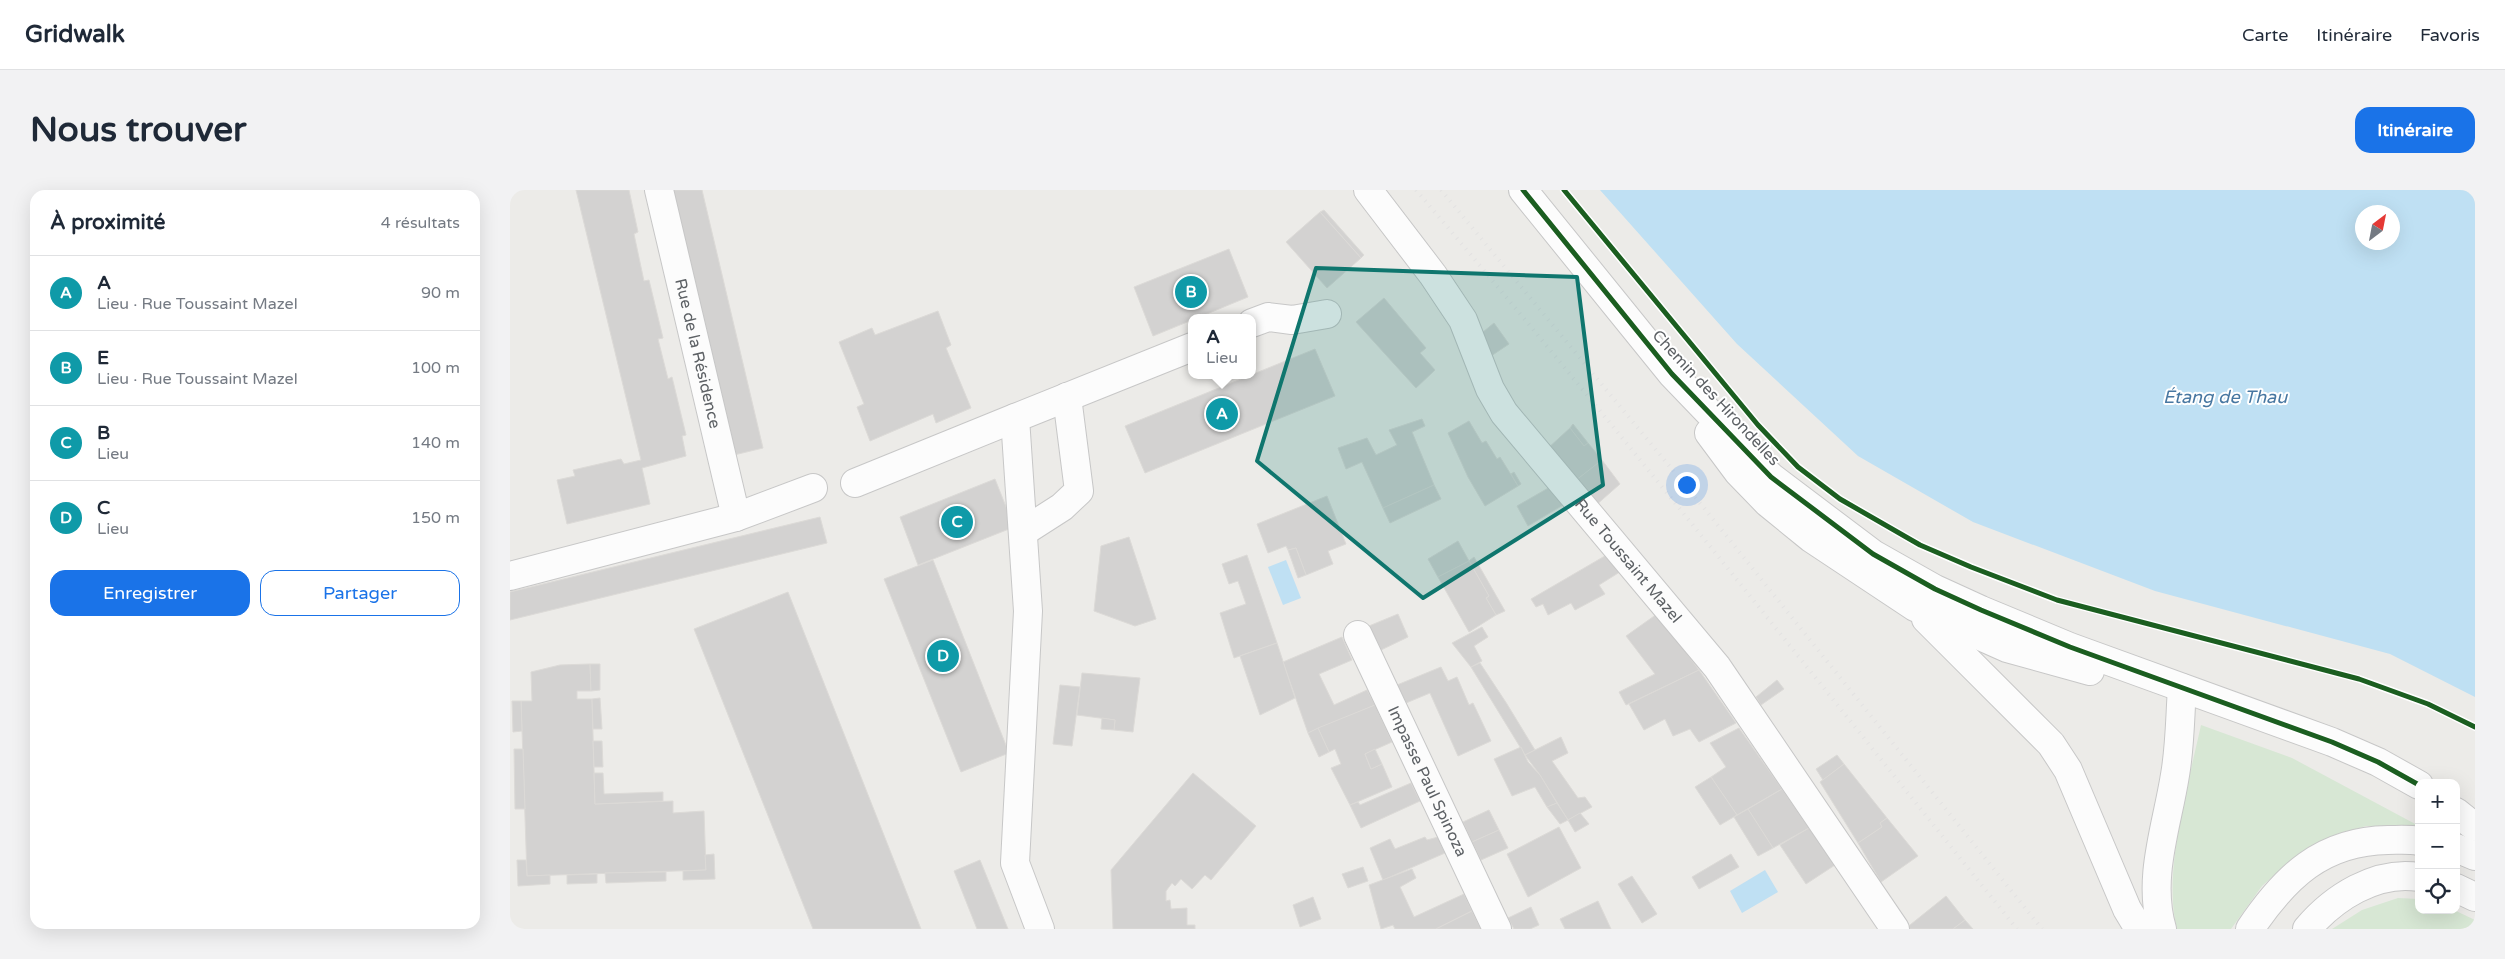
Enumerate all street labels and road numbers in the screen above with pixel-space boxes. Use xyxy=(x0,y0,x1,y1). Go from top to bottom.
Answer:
street label: Rue de la Résidence xyxy=(670,277,725,431)
street label: Chemin des Hirondelles xyxy=(1648,326,1784,470)
street label: Rue Toussaint Mazel xyxy=(1570,495,1686,627)
street label: Impasse Paul Spinoza xyxy=(1383,703,1471,860)

